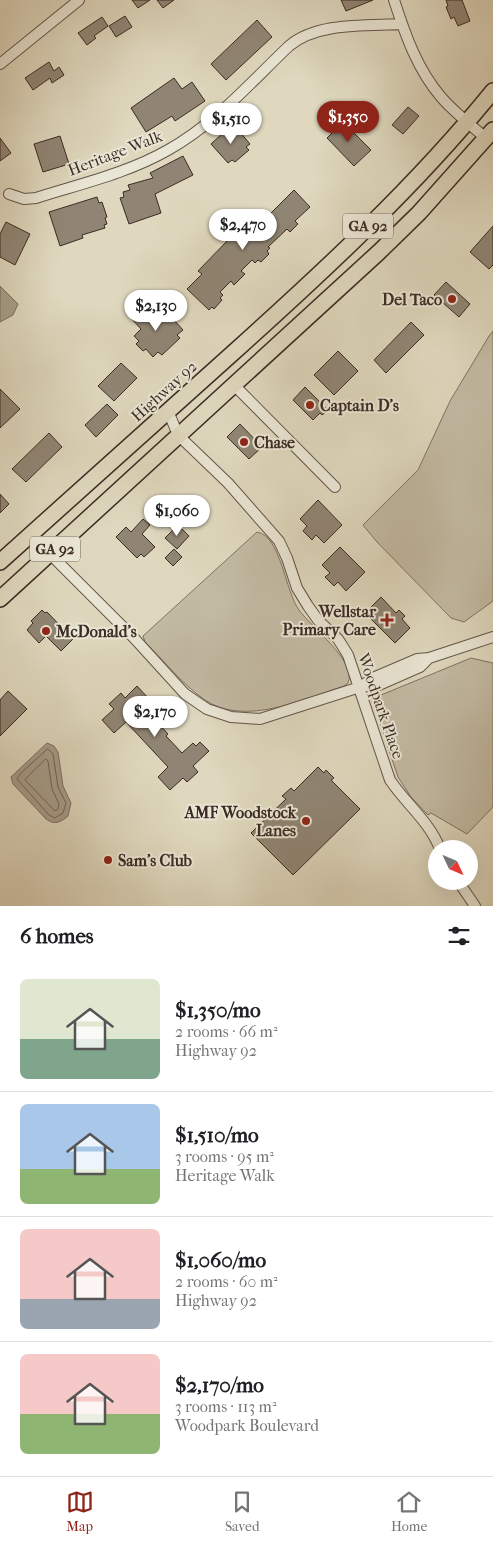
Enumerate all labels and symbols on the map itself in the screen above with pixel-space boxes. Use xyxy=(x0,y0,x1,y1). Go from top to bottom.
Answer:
pin: $1,350 xyxy=(307,100,389,143)
pin: $1,510 xyxy=(190,102,272,145)
street label: Heritage Walk xyxy=(65,126,166,180)
pin: $2,470 xyxy=(202,208,284,251)
road number: GA 92 xyxy=(343,214,393,238)
pin: $2,130 xyxy=(115,290,197,332)
place label: Del Taco xyxy=(382,290,442,309)
marker: Del Taco xyxy=(446,293,458,305)
street label: Highway 92 xyxy=(127,357,201,425)
place label: Captain D's xyxy=(320,396,399,416)
marker: Captain D's xyxy=(304,399,316,411)
place label: Chase xyxy=(254,433,295,452)
marker: Chase xyxy=(238,436,250,448)
pin: $1,060 xyxy=(136,494,218,537)
road number: GA 92 xyxy=(30,536,80,562)
place label: Wellstar Primary Care xyxy=(283,602,377,640)
marker: Wellstar Primary Care xyxy=(380,613,394,627)
place label: McDonald's xyxy=(55,622,137,641)
marker: McDonald's xyxy=(40,625,52,637)
street label: Woodpark Place xyxy=(354,650,408,761)
pin: $2,170 xyxy=(114,696,196,738)
place label: AMF Woodstock Lanes xyxy=(183,803,297,840)
marker: AMF Woodstock Lanes xyxy=(300,815,312,827)
north arrow xyxy=(428,840,478,890)
place label: Sam's Club xyxy=(118,851,193,870)
marker: Sam's Club xyxy=(102,854,114,866)

